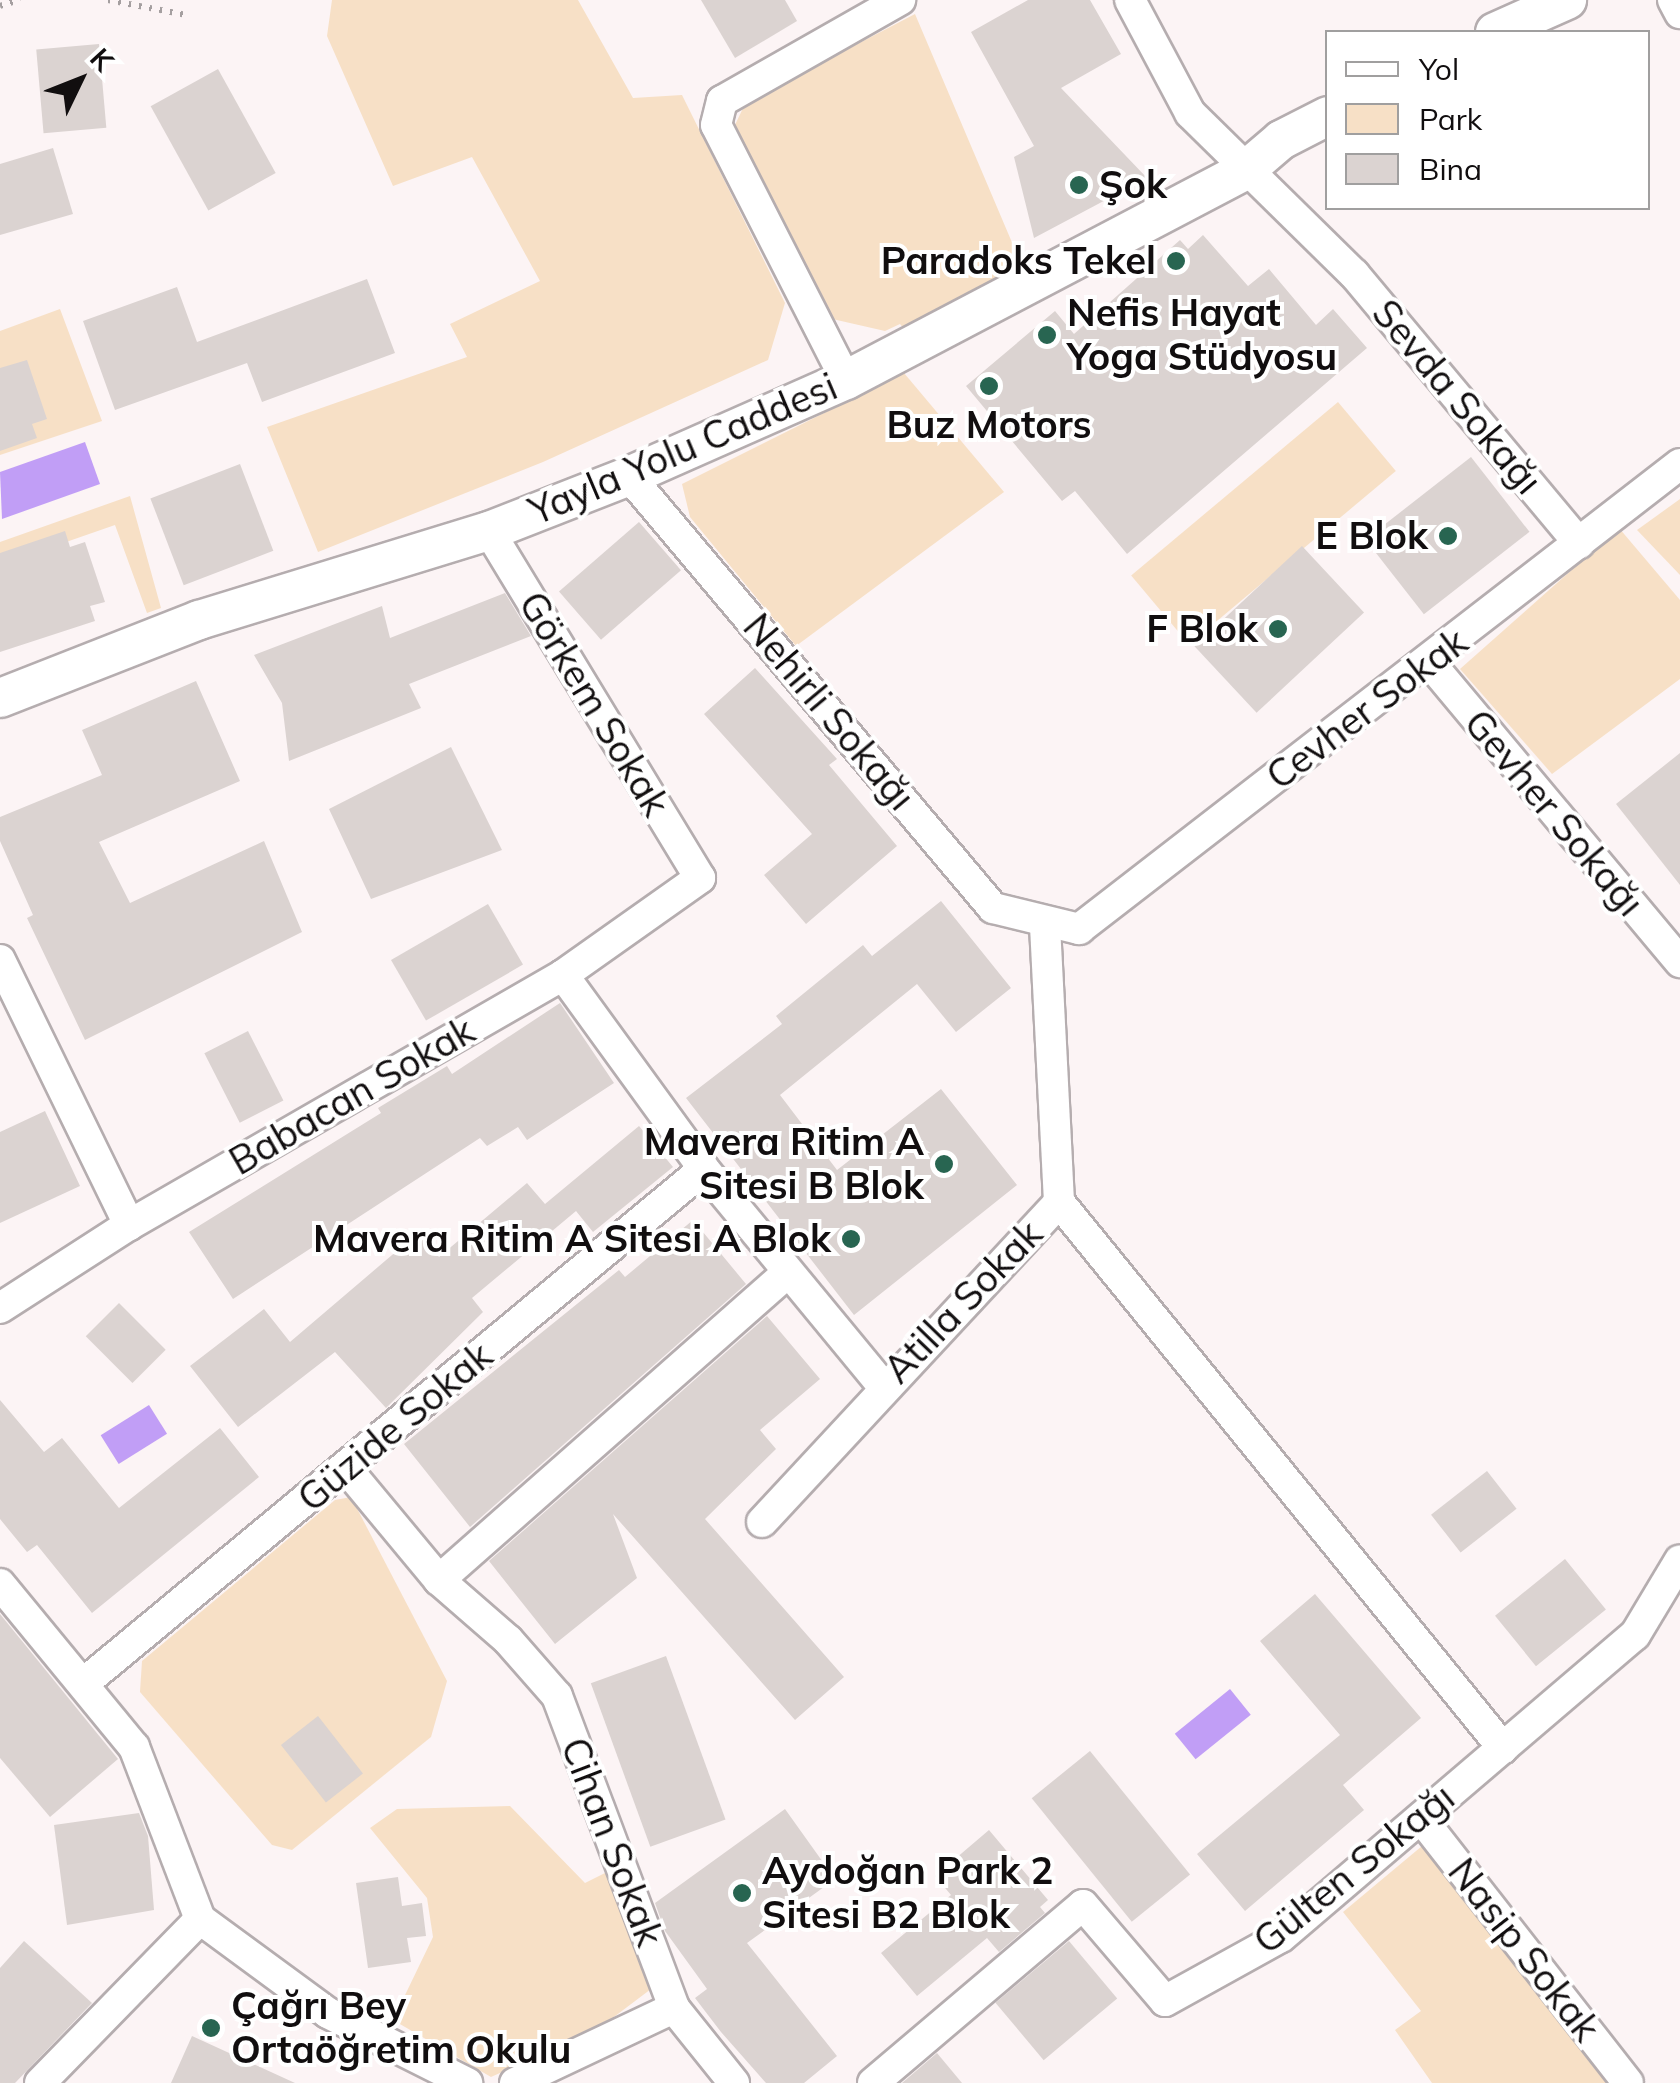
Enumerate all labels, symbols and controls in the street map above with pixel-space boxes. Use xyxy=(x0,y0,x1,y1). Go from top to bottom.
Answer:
north arrow xyxy=(30,30,130,130)
legend xyxy=(1325,30,1650,210)
text: K xyxy=(83,40,121,78)
text: Yol xyxy=(1419,50,1459,88)
text: Park xyxy=(1419,100,1482,138)
text: Bina xyxy=(1419,150,1482,188)
place label: Şok xyxy=(1099,162,1167,208)
marker: Şok xyxy=(1068,174,1090,196)
place label: Paradoks Tekel xyxy=(881,238,1156,284)
marker: Paradoks Tekel xyxy=(1165,250,1187,272)
place label: Nefis Hayat Yoga Stüdyosu xyxy=(1067,290,1337,380)
street label: Sevda Sokağı xyxy=(1363,291,1551,503)
marker: Nefis Hayat Yoga Stüdyosu xyxy=(1036,324,1058,346)
street label: Yayla Yolu Caddesi xyxy=(522,364,844,534)
marker: Buz Motors xyxy=(978,375,1000,397)
place label: Buz Motors xyxy=(886,402,1092,448)
place label: E Blok xyxy=(1315,513,1428,559)
marker: E Blok xyxy=(1437,525,1459,547)
street label: Görkem Sokak xyxy=(509,584,679,824)
street label: Nehirli Sokağı xyxy=(734,605,924,819)
place label: F Blok xyxy=(1146,606,1258,652)
marker: F Blok xyxy=(1267,618,1289,640)
street label: Cevher Sokak xyxy=(1258,619,1476,799)
street label: Gevher Sokağı xyxy=(1455,701,1653,925)
street label: Babacan Sokak xyxy=(222,1008,482,1184)
place label: Mavera Ritim A Sitesi B Blok xyxy=(644,1119,924,1208)
marker: Mavera Ritim A Sitesi B Blok xyxy=(933,1153,955,1175)
street label: Atilla Sokak xyxy=(874,1211,1052,1393)
place label: Mavera Ritim A Sitesi A Blok xyxy=(313,1216,831,1262)
marker: Mavera Ritim A Sitesi A Blok xyxy=(840,1228,862,1250)
street label: Güzide Sokak xyxy=(289,1333,501,1521)
street label: Cihan Sokak xyxy=(551,1731,673,1953)
street label: Gülten Sokağı xyxy=(1245,1774,1463,1964)
place label: Aydoğan Park 2 Sitesi B2 Blok xyxy=(762,1848,1053,1938)
street label: Nasip Sokak xyxy=(1439,1850,1609,2050)
marker: Aydoğan Park 2 Sitesi B2 Blok xyxy=(731,1882,753,1904)
place label: Çağrı Bey Ortaöğretim Okulu xyxy=(231,1983,571,2072)
marker: Çağrı Bey Ortaöğretim Okulu xyxy=(200,2017,222,2039)

